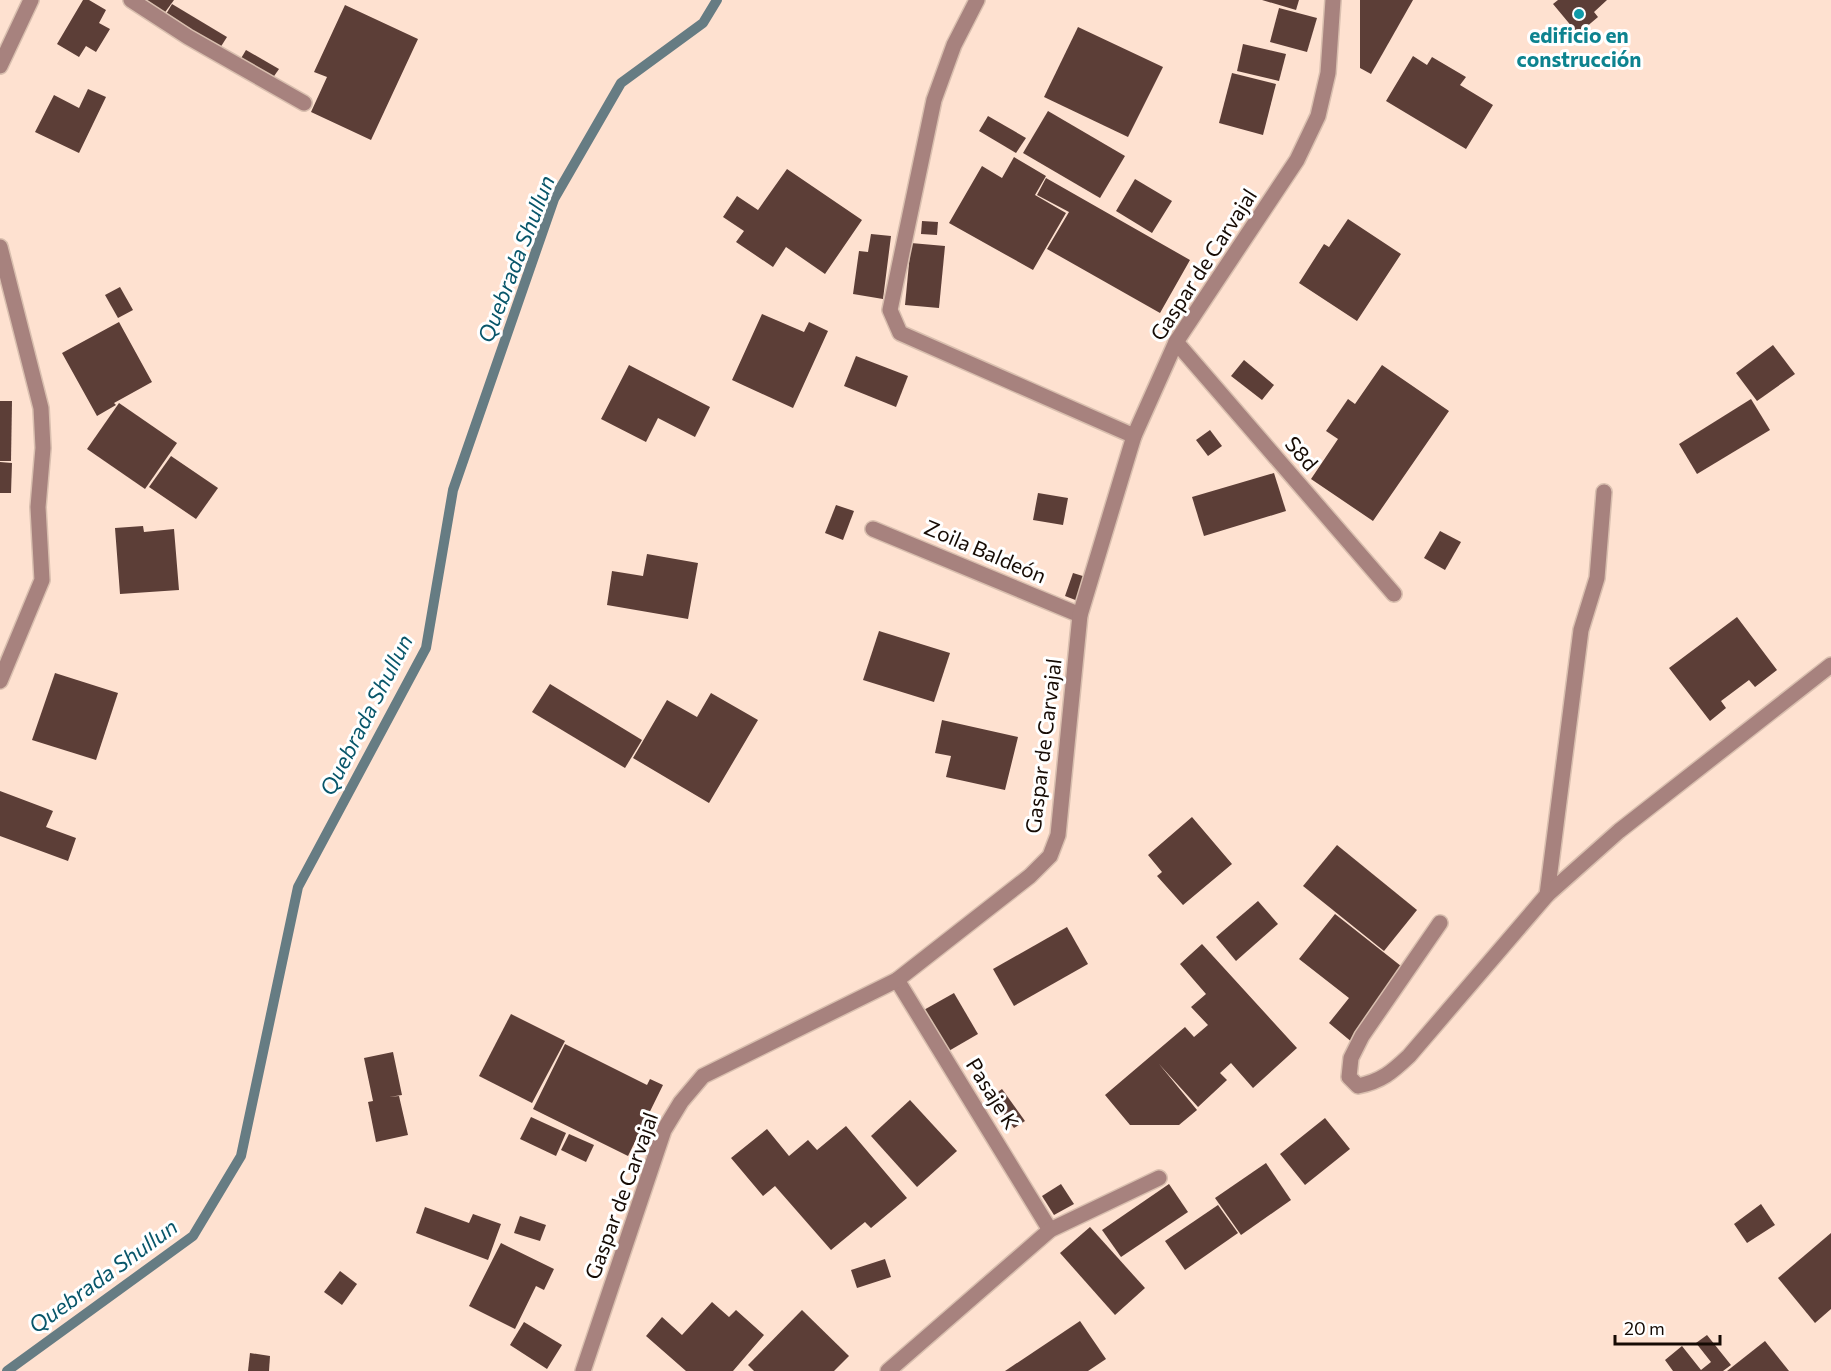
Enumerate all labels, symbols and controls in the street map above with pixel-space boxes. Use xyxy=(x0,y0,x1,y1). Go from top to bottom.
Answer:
marker: edificio en construcción xyxy=(1572,7,1586,21)
place label: edificio en construcción xyxy=(1517,22,1641,71)
water label: Quebrada Shullun xyxy=(471,171,560,346)
street label: Gaspar de Carvajal xyxy=(1144,184,1261,345)
street label: S8d xyxy=(1280,431,1324,475)
street label: Zoila Baldeón xyxy=(921,514,1050,588)
water label: Quebrada Shullun xyxy=(313,630,418,800)
street label: Gaspar de Carvajal xyxy=(1019,657,1066,835)
street label: Pasaje K xyxy=(962,1053,1025,1133)
street label: Gaspar de Carvajal xyxy=(579,1109,662,1282)
water label: Quebrada Shullun xyxy=(23,1213,182,1339)
scale bar xyxy=(1615,1308,1720,1346)
text: 20 m xyxy=(1624,1317,1665,1339)

